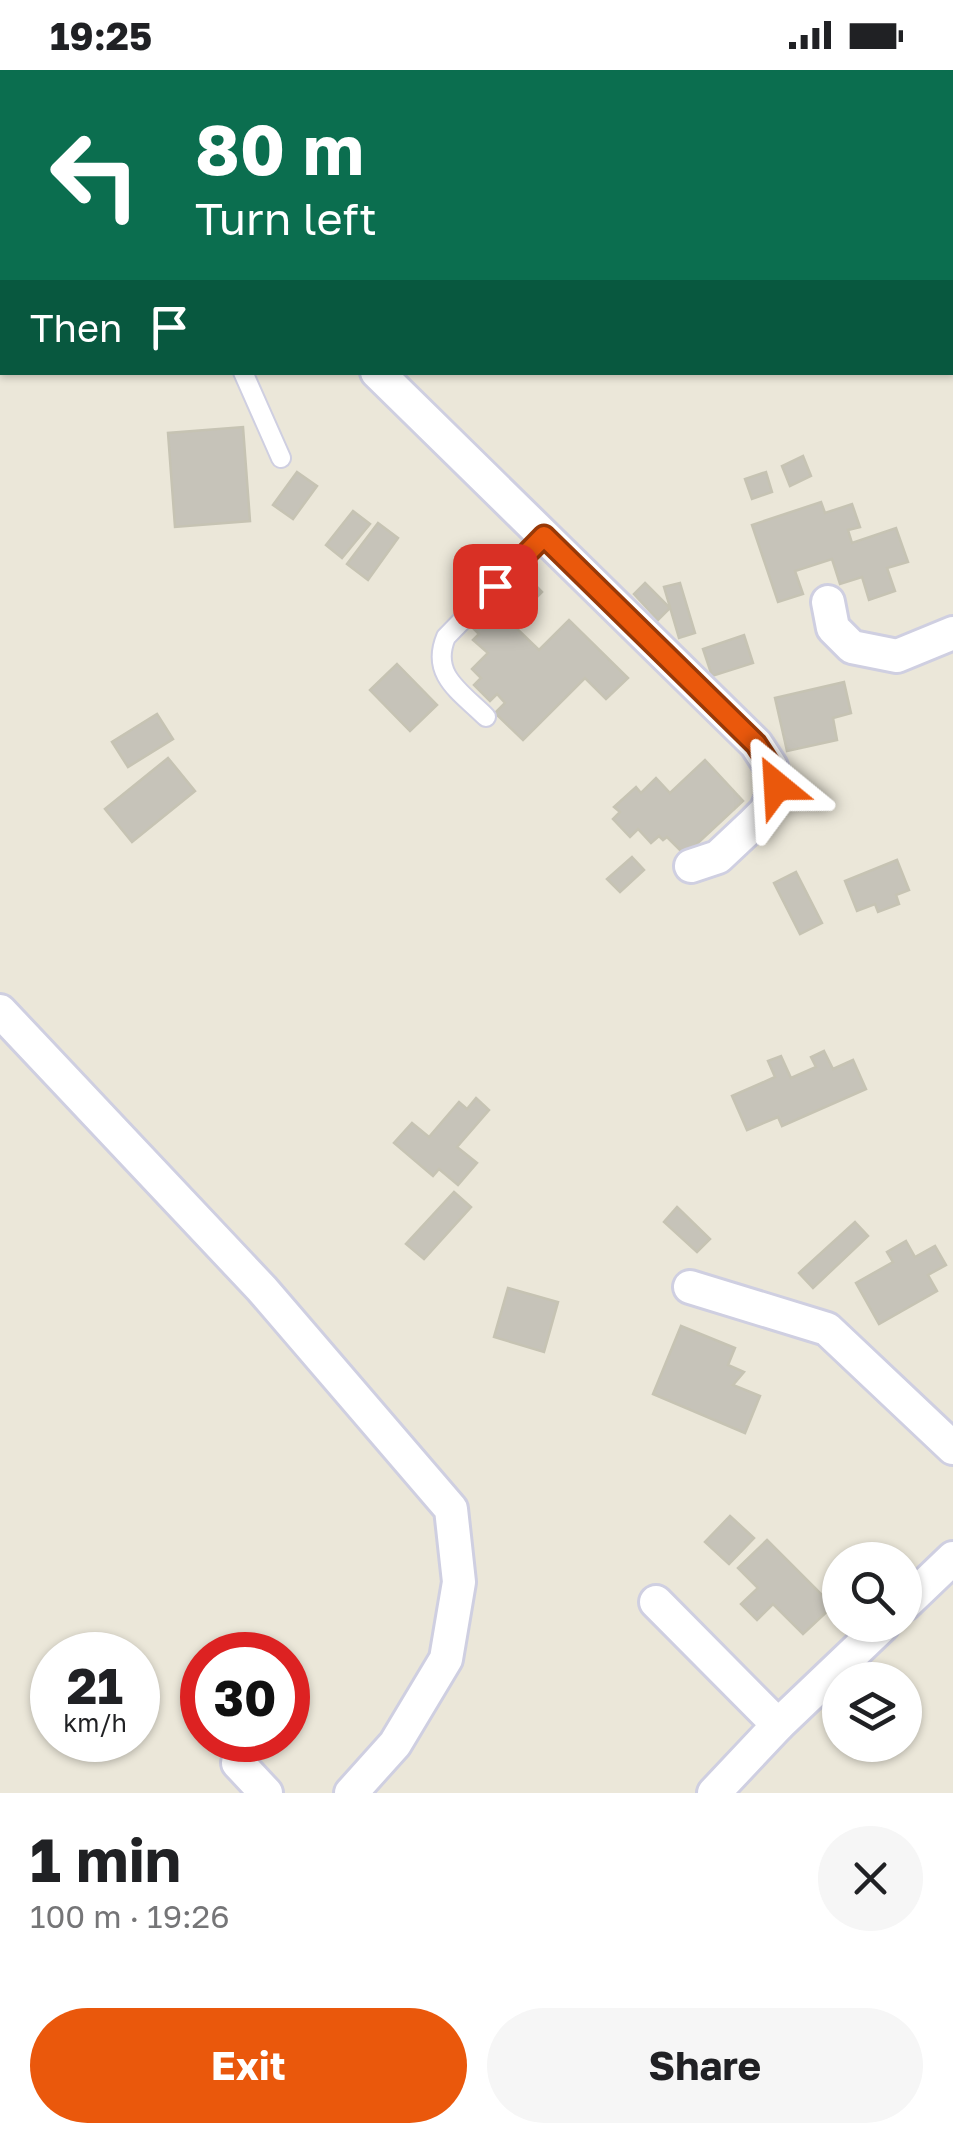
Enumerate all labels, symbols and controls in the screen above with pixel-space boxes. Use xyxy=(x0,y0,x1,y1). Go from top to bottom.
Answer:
text: 19:25 xyxy=(50,13,152,58)
text: 80 m xyxy=(195,106,364,190)
icon: left xyxy=(30,110,160,240)
text: Turn left xyxy=(195,191,377,245)
icon: arrive xyxy=(142,300,197,355)
text: Then xyxy=(30,305,122,350)
pin xyxy=(453,544,538,629)
icon: arrive xyxy=(468,559,523,614)
position arrow xyxy=(725,734,829,838)
map controls xyxy=(822,1542,922,1762)
button: search xyxy=(822,1542,922,1642)
speed limit sign: 30 xyxy=(180,1632,310,1762)
text: 21 xyxy=(67,1655,123,1715)
button: layers xyxy=(822,1662,922,1762)
text: km/h xyxy=(63,1707,127,1738)
text: 1 min xyxy=(30,1823,181,1895)
button: close xyxy=(818,1826,923,1931)
text: 100 m · 19:26 xyxy=(30,1897,230,1935)
button: Exit xyxy=(30,2008,467,2123)
button: Share xyxy=(487,2008,923,2123)

